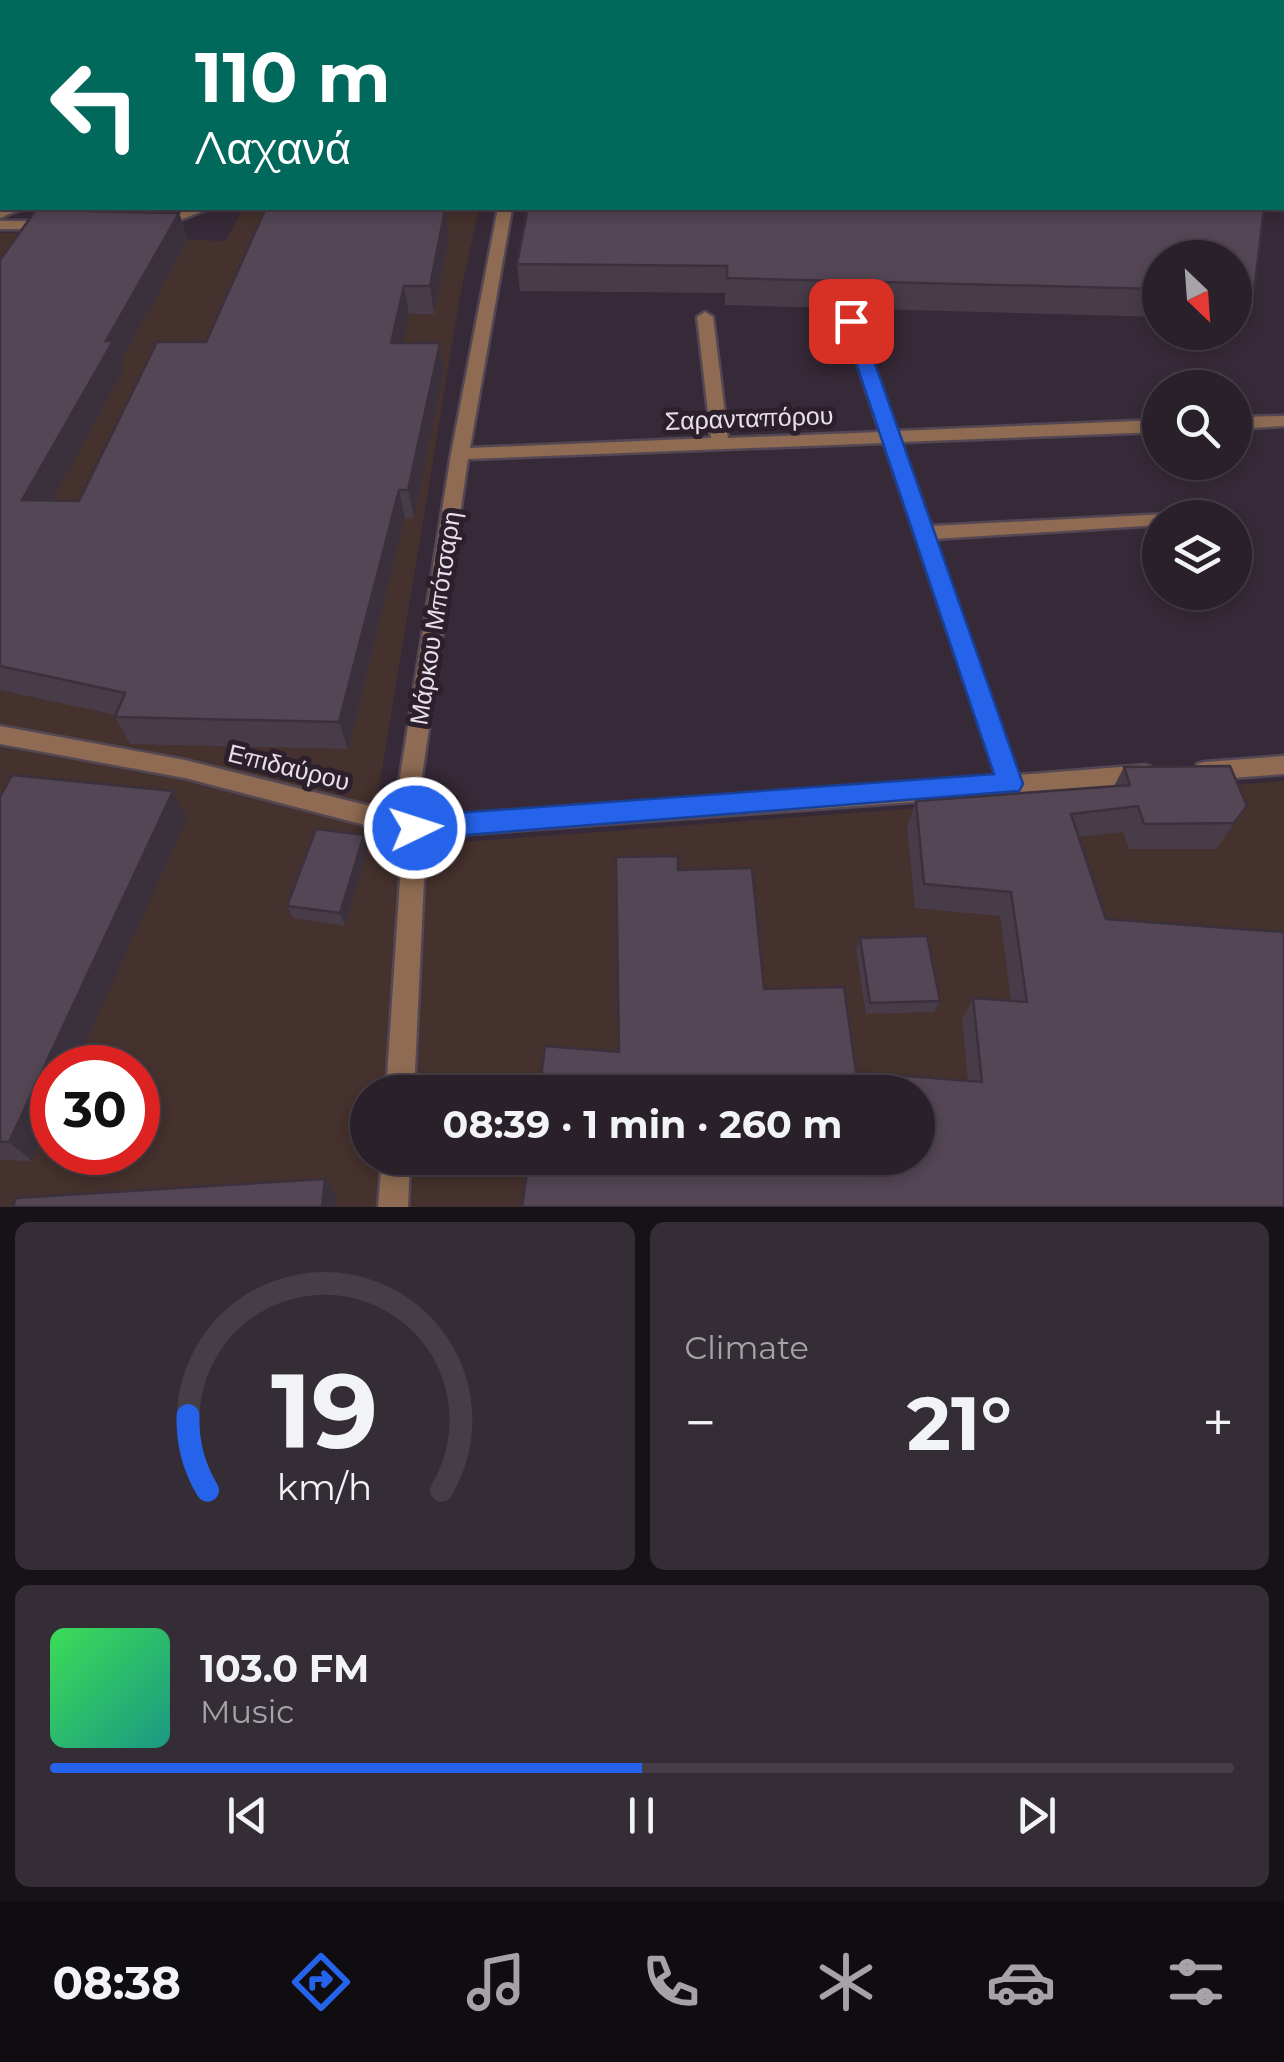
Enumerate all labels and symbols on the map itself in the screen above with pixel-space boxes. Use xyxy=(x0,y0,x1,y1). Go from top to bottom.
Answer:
north arrow xyxy=(1142,240,1252,350)
pin xyxy=(809,279,894,364)
street label: Σαρανταπόρου xyxy=(664,400,834,436)
street label: Μάρκου Μπότσαρη xyxy=(403,509,467,727)
street label: Επιδαύρου xyxy=(225,737,353,797)
position arrow xyxy=(363,776,467,880)
speed limit sign: 30 xyxy=(30,1045,160,1175)

